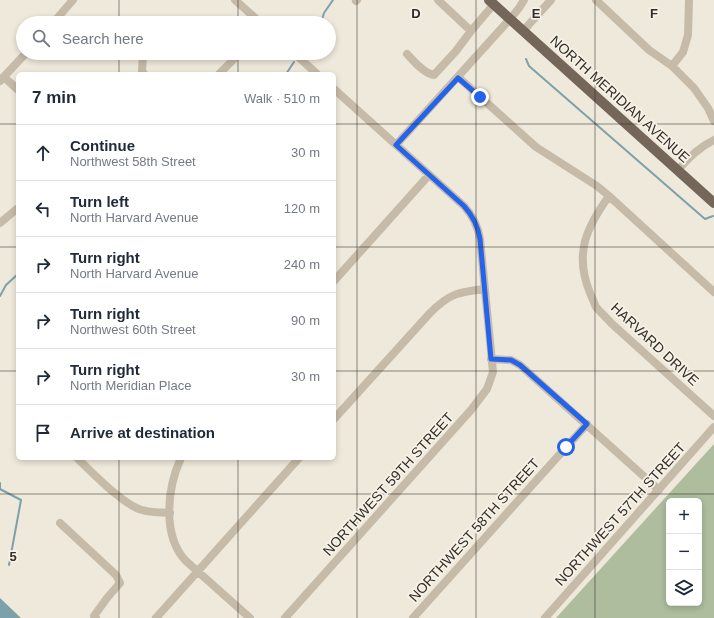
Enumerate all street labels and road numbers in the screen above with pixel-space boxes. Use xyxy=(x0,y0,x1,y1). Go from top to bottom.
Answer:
street label: NORTH MERIDIAN AVENUE xyxy=(547,32,693,166)
street label: HARVARD DRIVE xyxy=(608,299,702,389)
street label: NORTHWEST 59TH STREET xyxy=(320,409,457,559)
street label: NORTHWEST 57TH STREET xyxy=(552,439,689,589)
street label: NORTHWEST 58TH STREET xyxy=(406,455,543,605)

